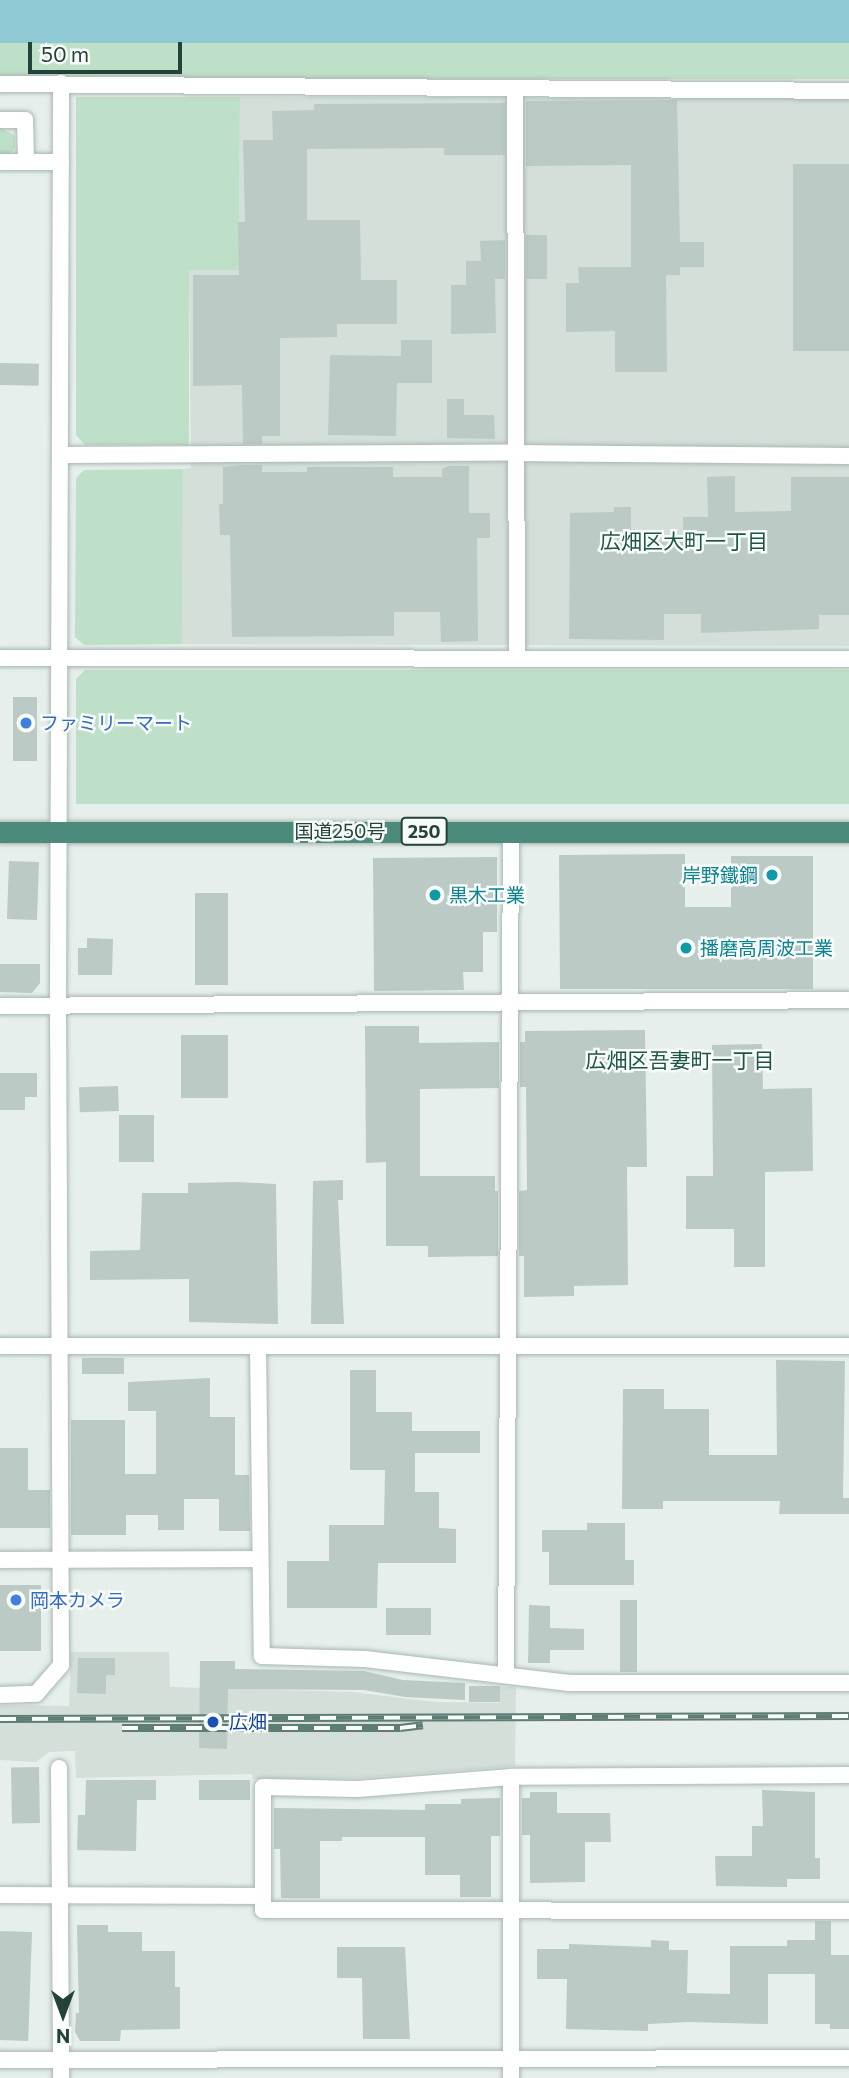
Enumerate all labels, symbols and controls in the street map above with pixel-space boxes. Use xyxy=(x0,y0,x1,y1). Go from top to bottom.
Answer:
scale bar xyxy=(32,28,186,72)
text: 50 m xyxy=(41,41,89,66)
district label: 広畑区大町一丁目 xyxy=(600,528,768,554)
place label: ファミリーマート xyxy=(40,712,192,734)
marker: ファミリーマート xyxy=(18,715,34,731)
road number: 250 xyxy=(400,816,448,846)
street label: 国道250号 xyxy=(295,820,385,842)
place label: 岸野鐵鋼 xyxy=(682,864,758,886)
marker: 岸野鐵鋼 xyxy=(764,867,780,883)
place label: 黒木工業 xyxy=(449,884,525,906)
marker: 黒木工業 xyxy=(427,887,443,903)
place label: 播磨高周波工業 xyxy=(700,937,833,959)
marker: 播磨高周波工業 xyxy=(678,940,694,956)
district label: 広畑区吾妻町一丁目 xyxy=(586,1047,774,1073)
place label: 岡本カメラ xyxy=(30,1589,125,1611)
marker: 岡本カメラ xyxy=(8,1592,24,1608)
place label: 広畑 xyxy=(229,1711,267,1733)
marker: 広畑 xyxy=(203,1712,223,1732)
north arrow xyxy=(28,1980,98,2050)
text: N xyxy=(56,2025,70,2048)

